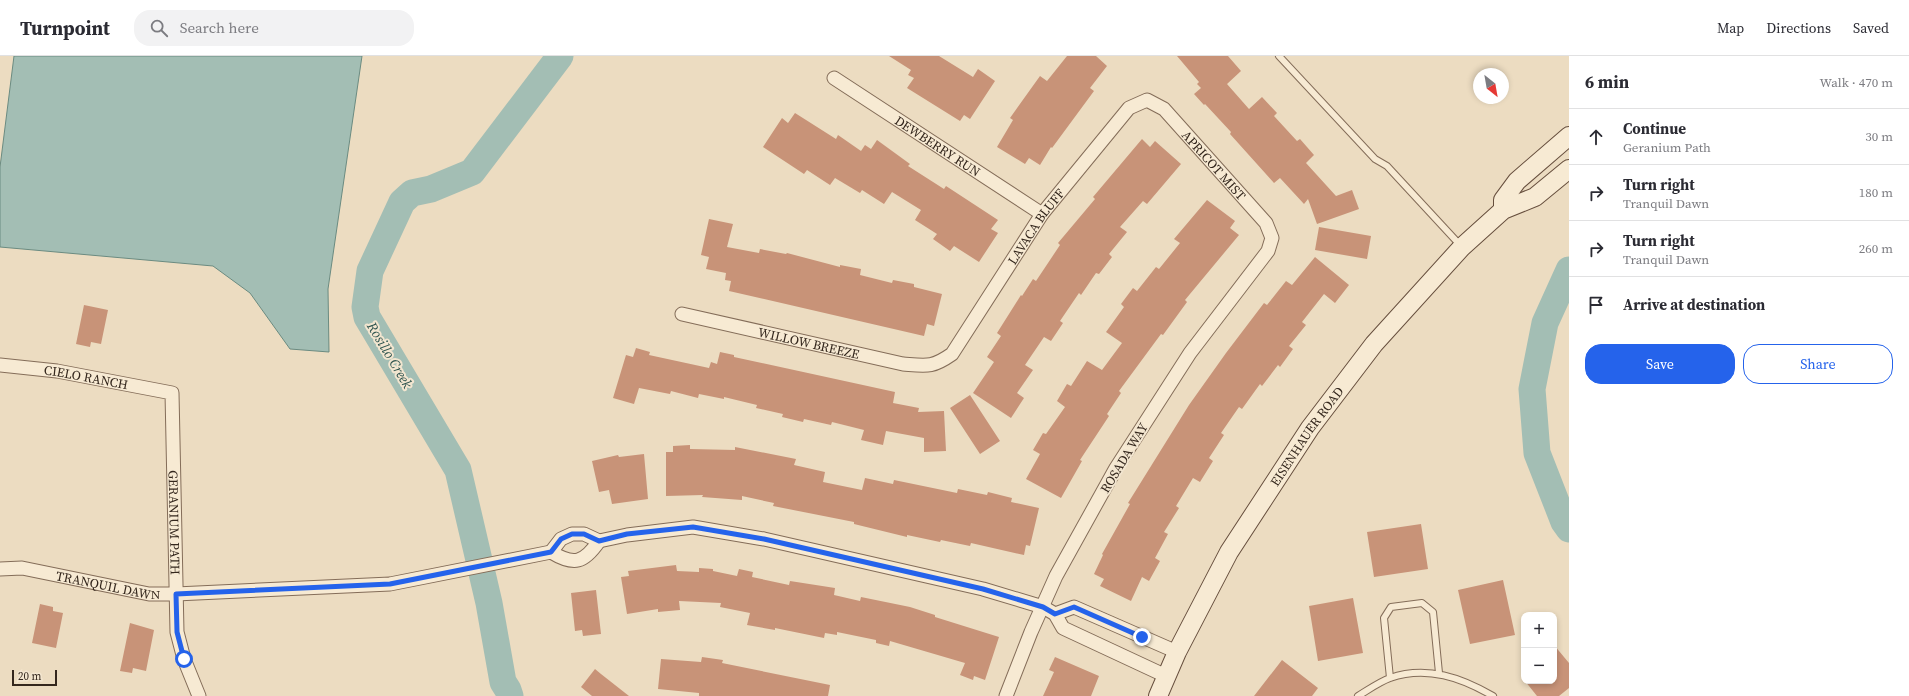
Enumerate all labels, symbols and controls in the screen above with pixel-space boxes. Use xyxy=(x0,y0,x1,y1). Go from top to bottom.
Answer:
search box xyxy=(134,10,414,46)
text: Turnpoint xyxy=(20,15,110,41)
icon: search xyxy=(148,17,170,39)
text: Search here xyxy=(180,17,259,38)
text: Map xyxy=(1717,18,1744,38)
text: Directions xyxy=(1766,18,1831,38)
text: Saved xyxy=(1853,18,1889,38)
north arrow xyxy=(1473,68,1509,104)
text: 6 min xyxy=(1585,70,1629,94)
text: Walk · 470 m xyxy=(1820,74,1893,91)
street label: DEWBERRY RUN xyxy=(892,112,984,180)
text: Continue xyxy=(1623,118,1686,139)
icon: ahead xyxy=(1585,126,1607,148)
street label: APRICOT MIST xyxy=(1178,127,1250,204)
text: 30 m xyxy=(1865,128,1893,145)
text: Geranium Path xyxy=(1623,139,1711,156)
text: Turn right xyxy=(1623,174,1695,195)
icon: right xyxy=(1585,182,1607,204)
street label: LAVACA BLUFF xyxy=(1003,184,1068,268)
text: 180 m xyxy=(1859,184,1893,201)
text: Tranquil Dawn xyxy=(1623,195,1709,212)
text: Turn right xyxy=(1623,230,1695,251)
icon: right xyxy=(1585,238,1607,260)
text: 260 m xyxy=(1859,240,1893,257)
text: Tranquil Dawn xyxy=(1623,251,1709,268)
icon: arrive xyxy=(1585,294,1607,316)
text: Arrive at destination xyxy=(1623,294,1765,315)
water label: Rosillo Creek xyxy=(362,317,418,392)
street label: WILLOW BREEZE xyxy=(757,323,861,362)
button: Save xyxy=(1585,344,1735,384)
button: Share xyxy=(1743,344,1893,384)
street label: CIELO RANCH xyxy=(43,361,130,393)
street label: EISENHAUER ROAD xyxy=(1266,383,1347,489)
street label: ROSADA WAY xyxy=(1096,419,1152,496)
street label: GERANIUM PATH xyxy=(165,470,184,575)
street label: TRANQUIL DAWN xyxy=(55,567,161,603)
map controls xyxy=(1521,612,1557,684)
button: + xyxy=(1521,612,1557,648)
route end xyxy=(1133,628,1151,646)
button: − xyxy=(1521,648,1557,684)
route start xyxy=(175,650,193,668)
scale bar xyxy=(12,668,57,687)
text: 20 m xyxy=(18,669,41,684)

